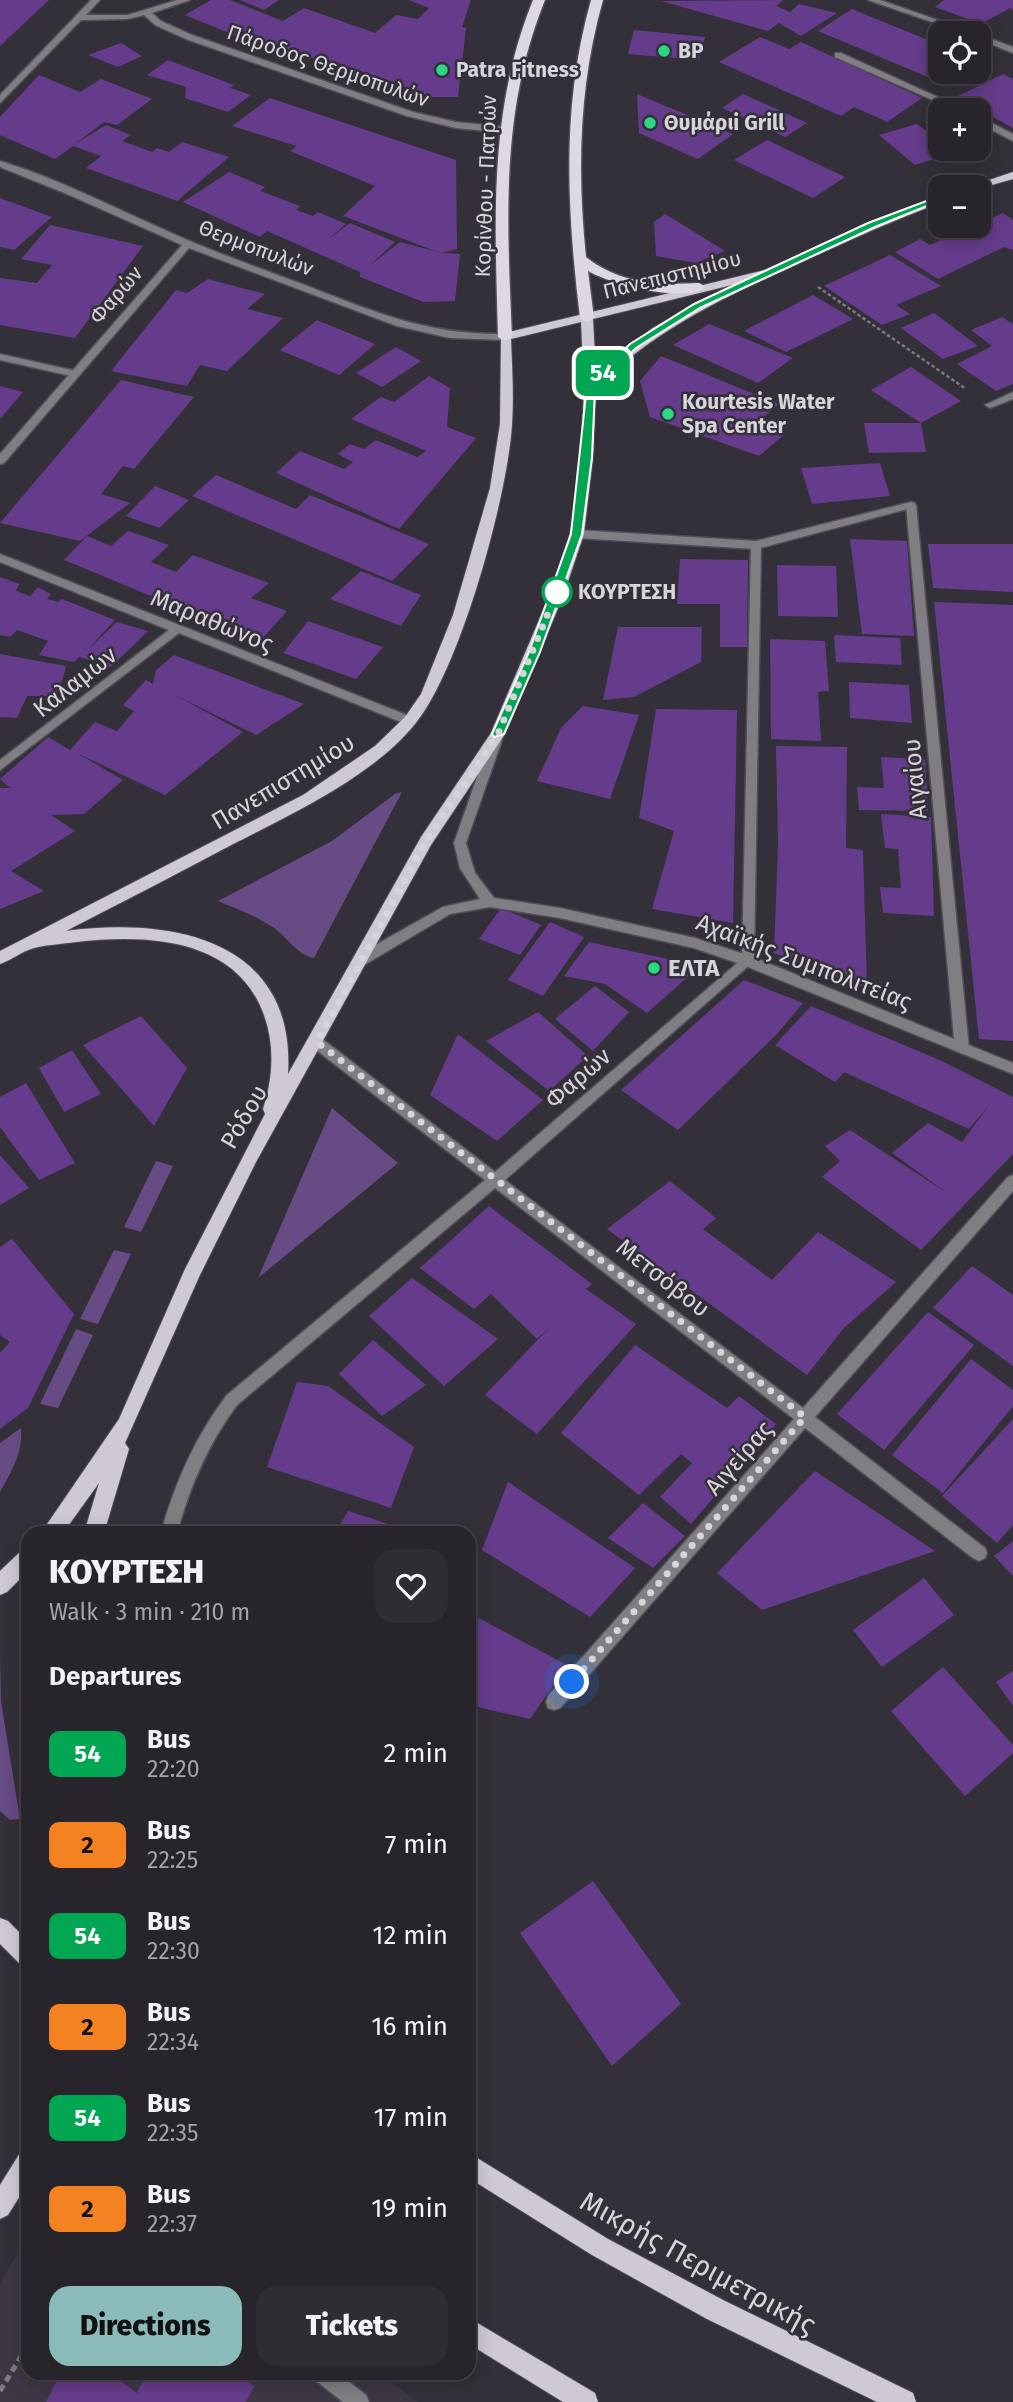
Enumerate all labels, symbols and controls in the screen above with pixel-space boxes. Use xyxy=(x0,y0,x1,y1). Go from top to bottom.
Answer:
street label: Πάροδος Θερμοπυλών xyxy=(224,19,432,113)
map controls xyxy=(928,21,991,238)
button: locate xyxy=(928,21,991,84)
place label: BP xyxy=(678,38,704,64)
marker: BP xyxy=(656,43,672,59)
place label: Patra Fitness xyxy=(456,57,579,83)
marker: Patra Fitness xyxy=(434,62,450,78)
street label: Κορίνθου - Πατρών xyxy=(470,94,502,278)
button: + xyxy=(928,98,991,161)
place label: Θυμάριi Grill xyxy=(664,110,785,136)
marker: Θυμάριi Grill xyxy=(642,115,658,131)
button: − xyxy=(928,175,991,238)
street label: Θερμοπυλών xyxy=(195,214,317,282)
street label: Πανεπιστημίου xyxy=(600,245,744,305)
street label: Φαρών xyxy=(84,261,148,329)
line badge: 54 xyxy=(572,350,634,396)
text: 54 xyxy=(590,359,616,387)
place label: Kourtesis Water Spa Center xyxy=(682,389,835,439)
marker: Kourtesis Water Spa Center xyxy=(660,406,676,422)
marker: ΚΟΥΡΤΕΣΗ xyxy=(542,577,572,607)
place label: ΚΟΥΡΤΕΣΗ xyxy=(578,579,676,605)
street label: Μαραθώνος xyxy=(147,584,277,658)
street label: Καλαμών xyxy=(28,641,123,723)
street label: Πανεπιστημίου xyxy=(206,728,360,836)
street label: Αιγαίου xyxy=(898,738,932,820)
street label: Αχαϊκής Συμπολιτείας xyxy=(692,908,916,1016)
place label: ΕΛΤΑ xyxy=(668,954,720,982)
marker: ΕΛΤΑ xyxy=(646,960,662,976)
street label: Φαρών xyxy=(539,1042,617,1114)
street label: Ρόδου xyxy=(215,1080,273,1154)
street label: Μετσόβου xyxy=(611,1233,715,1323)
street label: Αιγείρας xyxy=(699,1415,779,1501)
button: heart xyxy=(374,1549,448,1623)
text: ΚΟΥΡΤΕΣΗ xyxy=(49,1552,204,1592)
text: Walk · 3 min · 210 m xyxy=(49,1598,250,1626)
text: Departures xyxy=(49,1661,182,1692)
your location xyxy=(554,1664,589,1699)
text: Bus xyxy=(147,1724,190,1755)
text: 2 min xyxy=(383,1738,448,1769)
text: 54 xyxy=(74,1740,101,1768)
text: 22:20 xyxy=(147,1755,200,1783)
text: Bus xyxy=(147,1815,190,1846)
text: 7 min xyxy=(385,1829,448,1860)
text: 2 xyxy=(81,1831,94,1859)
text: 22:25 xyxy=(147,1846,198,1874)
text: Bus xyxy=(147,1906,190,1937)
text: 12 min xyxy=(372,1920,448,1951)
text: 54 xyxy=(74,1922,101,1950)
text: 22:30 xyxy=(147,1937,200,1965)
text: Bus xyxy=(147,1997,190,2028)
text: 16 min xyxy=(371,2011,448,2042)
text: 2 xyxy=(81,2013,94,2041)
text: 22:34 xyxy=(147,2028,199,2056)
text: Bus xyxy=(147,2088,190,2119)
text: 17 min xyxy=(373,2102,448,2133)
text: 54 xyxy=(74,2104,101,2132)
text: 22:35 xyxy=(147,2119,199,2147)
text: Bus xyxy=(147,2179,190,2210)
street label: Μικρής Περιμετρικής xyxy=(574,2185,822,2341)
text: 19 min xyxy=(371,2193,448,2224)
text: 2 xyxy=(81,2195,94,2223)
text: 22:37 xyxy=(147,2210,197,2238)
button: Directions xyxy=(49,2286,242,2366)
button: Tickets xyxy=(256,2286,448,2366)

